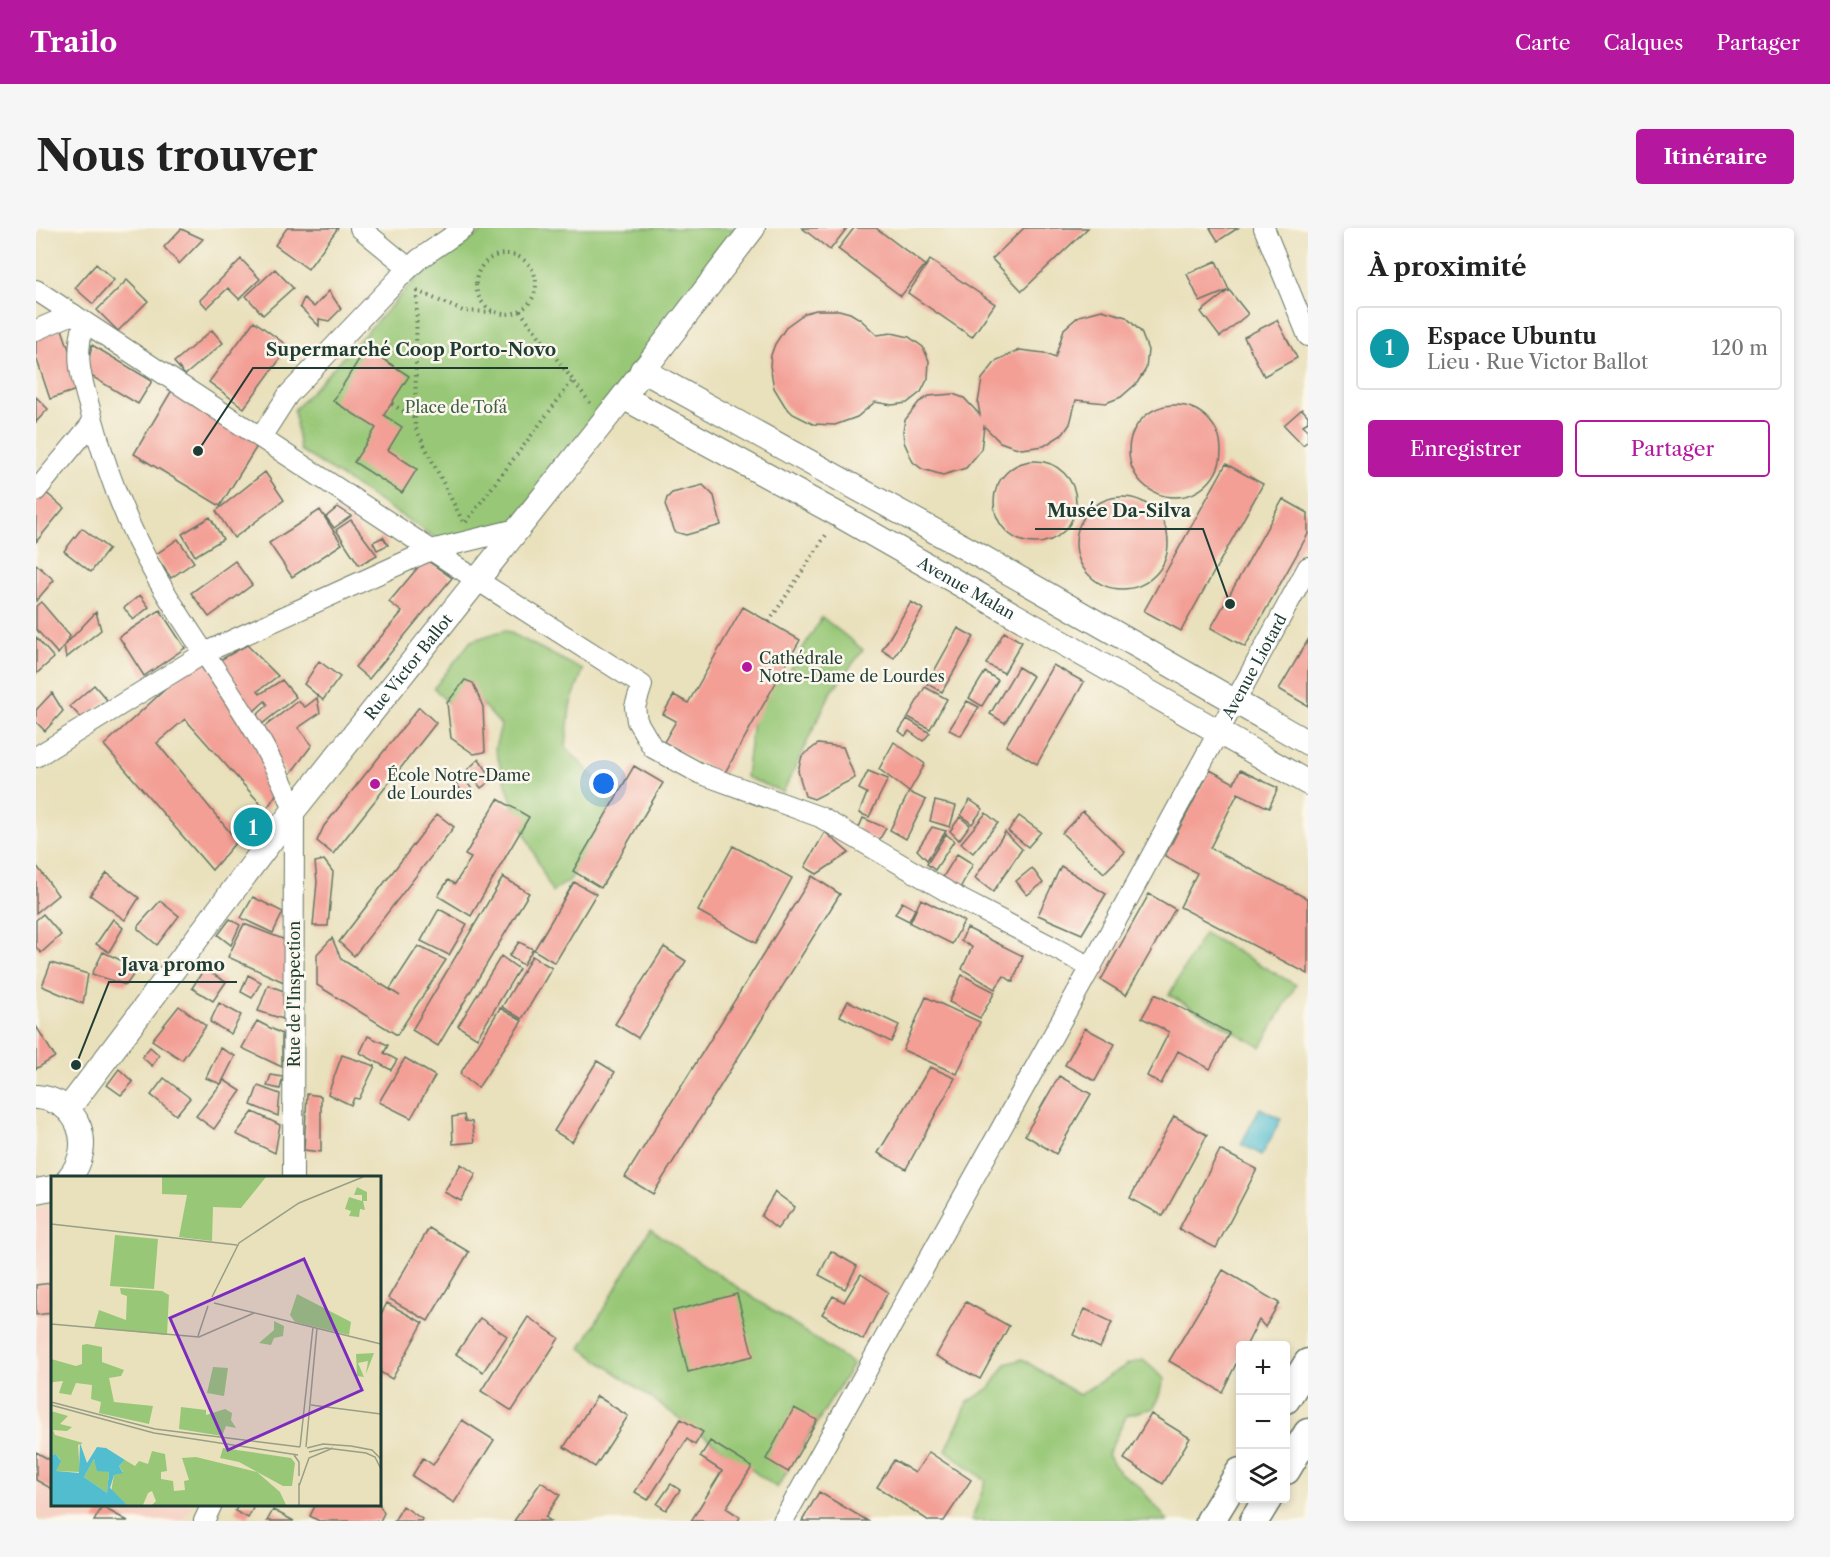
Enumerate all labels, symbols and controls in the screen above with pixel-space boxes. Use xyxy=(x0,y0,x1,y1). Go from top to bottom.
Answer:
text: Trailo xyxy=(30,25,117,59)
text: Carte xyxy=(1515,30,1570,55)
text: Calques xyxy=(1603,30,1683,55)
text: Partager xyxy=(1716,30,1800,55)
button: Itinéraire xyxy=(1636,129,1794,184)
text: Nous trouver xyxy=(36,130,318,182)
text: À proximité xyxy=(1368,251,1527,283)
text: Espace Ubuntu xyxy=(1427,323,1597,350)
callout: Supermarché Coop Porto-Novo xyxy=(253,332,568,368)
text: 1 xyxy=(1385,336,1394,360)
text: 120 m xyxy=(1711,336,1768,360)
text: Supermarché Coop Porto-Novo xyxy=(266,339,556,361)
text: Lieu · Rue Victor Ballot xyxy=(1427,350,1648,374)
park label: Place de Tofá xyxy=(405,397,508,417)
button: Enregistrer xyxy=(1368,420,1563,477)
button: Partager xyxy=(1575,420,1770,477)
callout: Musée Da-Silva xyxy=(1035,493,1203,529)
text: Musée Da-Silva xyxy=(1047,500,1192,522)
street label: Avenue Malan xyxy=(913,552,1019,624)
street label: Rue Victor Ballot xyxy=(360,609,457,724)
street label: Avenue Liotard xyxy=(1217,610,1291,723)
place label: Cathédrale Notre-Dame de Lourdes xyxy=(759,648,945,686)
marker: Cathédrale Notre-Dame de Lourdes xyxy=(740,660,754,674)
place label: École Notre-Dame de Lourdes xyxy=(387,765,530,803)
your location xyxy=(589,769,618,798)
marker: École Notre-Dame de Lourdes xyxy=(368,777,382,791)
pin: 1 xyxy=(234,804,272,850)
street label: Rue de l'Inspection xyxy=(284,921,304,1067)
callout: Java promo xyxy=(109,946,237,982)
text: Java promo xyxy=(118,954,225,976)
inset map xyxy=(51,1176,381,1506)
map controls xyxy=(1236,1341,1290,1503)
button: + xyxy=(1236,1341,1290,1395)
button: − xyxy=(1236,1395,1290,1449)
button: layers xyxy=(1236,1449,1290,1503)

